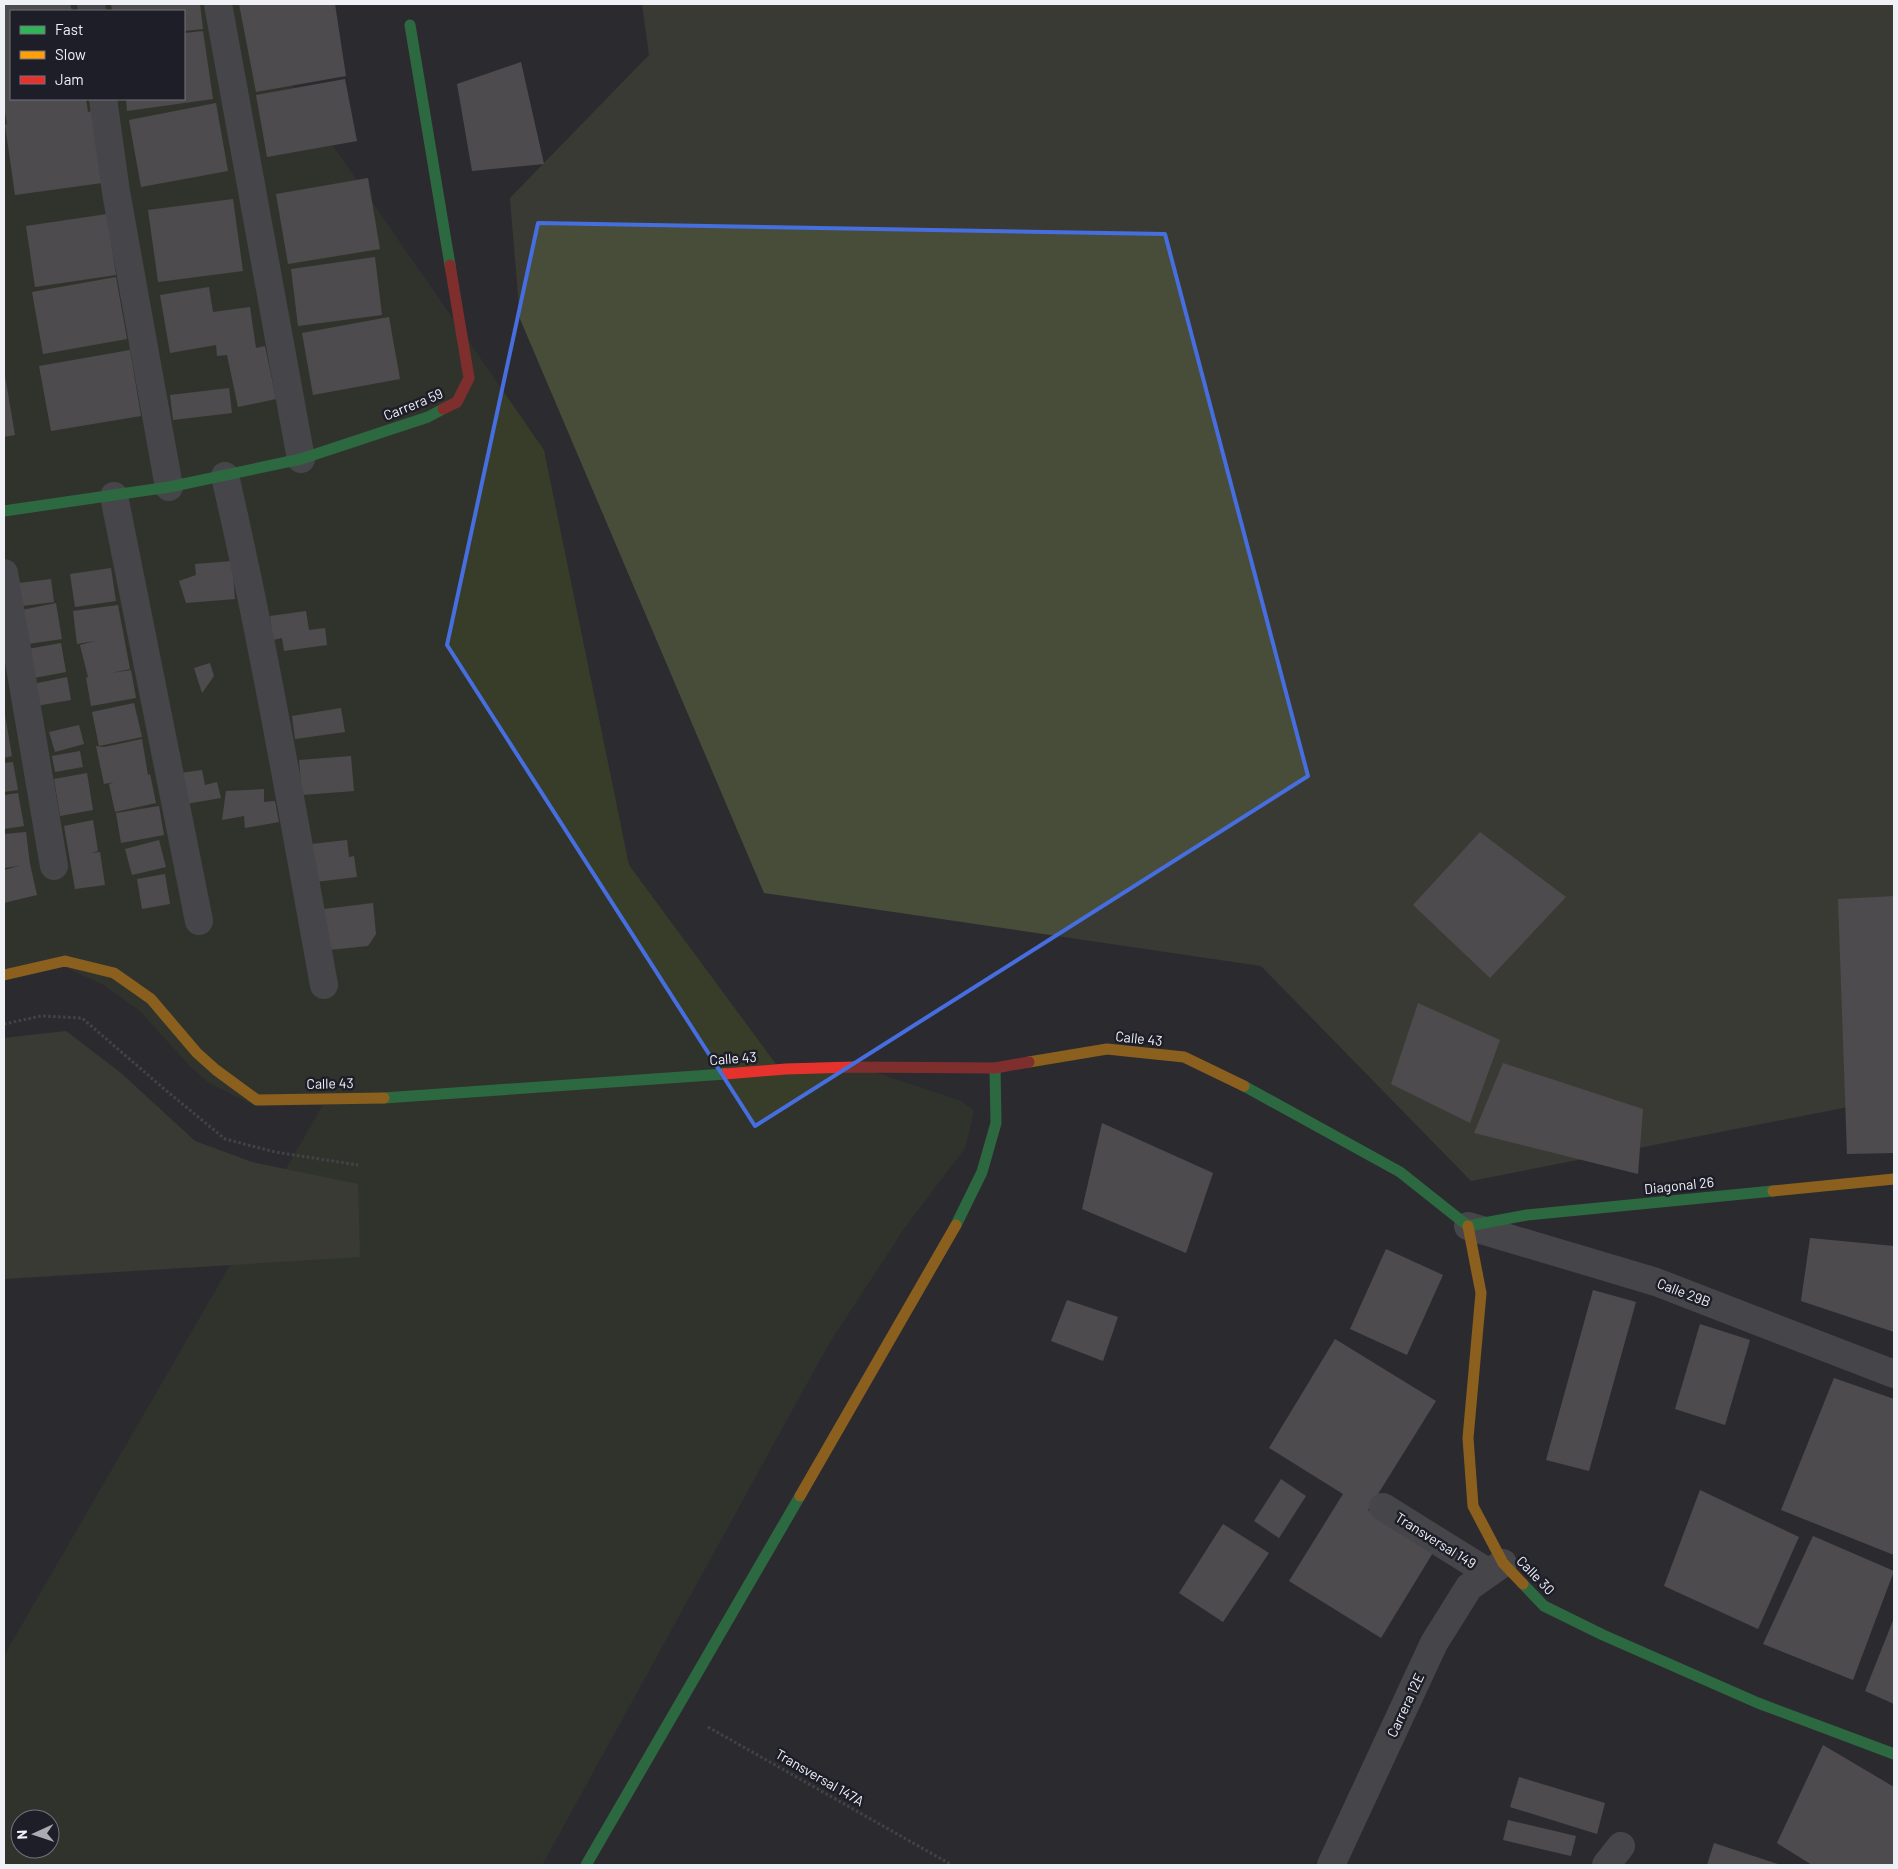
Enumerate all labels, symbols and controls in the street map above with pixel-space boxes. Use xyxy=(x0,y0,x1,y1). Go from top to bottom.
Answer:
legend xyxy=(10,10,185,100)
text: Fast xyxy=(55,20,83,38)
text: Slow xyxy=(55,45,86,63)
text: Jam xyxy=(55,70,84,88)
street label: Carrera 59 xyxy=(381,384,445,424)
street label: Calle 43 xyxy=(1115,1027,1163,1049)
street label: Calle 43 xyxy=(709,1048,757,1068)
street label: Calle 43 xyxy=(306,1074,354,1092)
street label: Diagonal 26 xyxy=(1643,1173,1715,1197)
street label: Calle 29B xyxy=(1655,1274,1713,1310)
street label: Transversal 149 xyxy=(1392,1508,1480,1572)
street label: Calle 30 xyxy=(1513,1552,1559,1598)
street label: Carrera 12E xyxy=(1383,1670,1427,1740)
street label: Transversal 147A xyxy=(773,1745,868,1809)
north arrow xyxy=(10,1809,60,1859)
text: N xyxy=(13,1830,30,1840)

